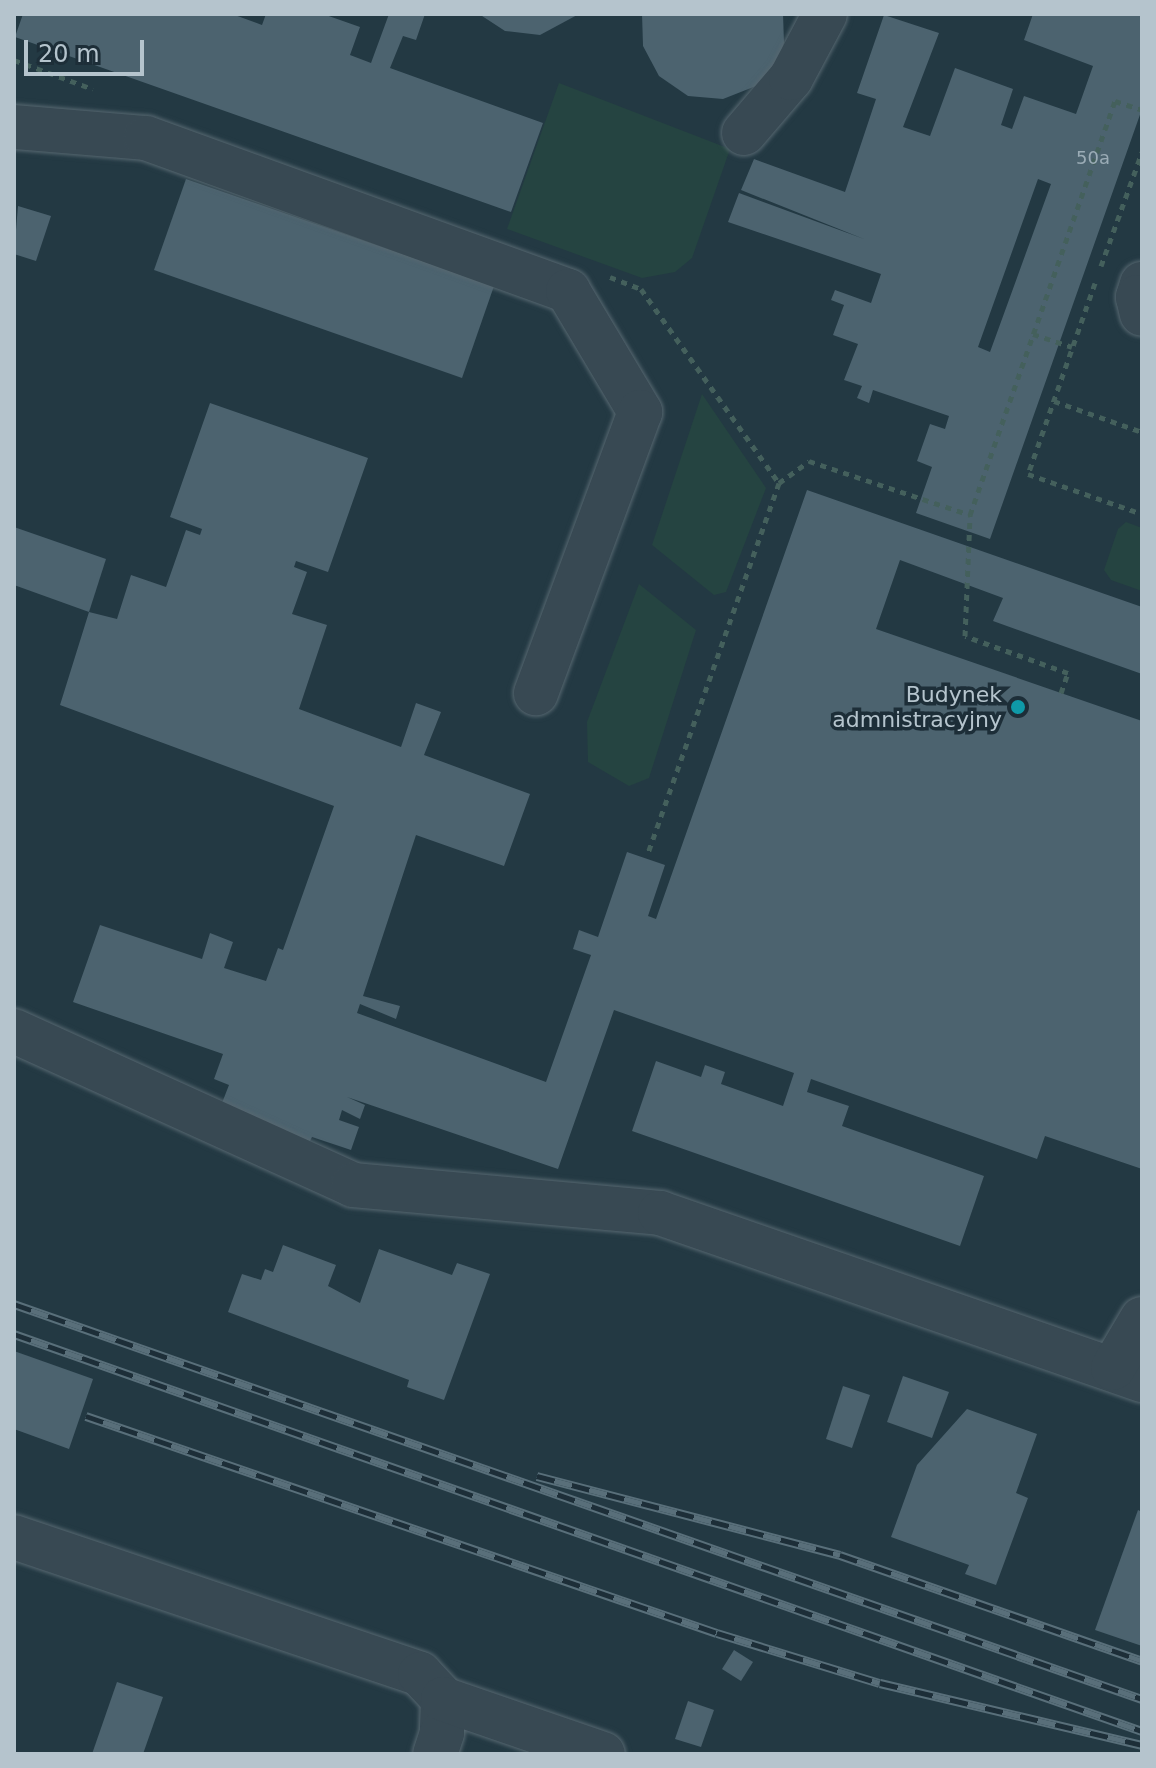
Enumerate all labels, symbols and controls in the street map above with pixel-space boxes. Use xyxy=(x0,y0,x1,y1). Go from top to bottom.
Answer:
scale bar xyxy=(28,24,148,74)
text: 20 m xyxy=(38,40,100,68)
house number: 50a xyxy=(1076,147,1110,169)
place label: Budynek admnistracyjny xyxy=(832,681,1002,732)
marker: Budynek admnistracyjny xyxy=(1009,698,1027,716)

